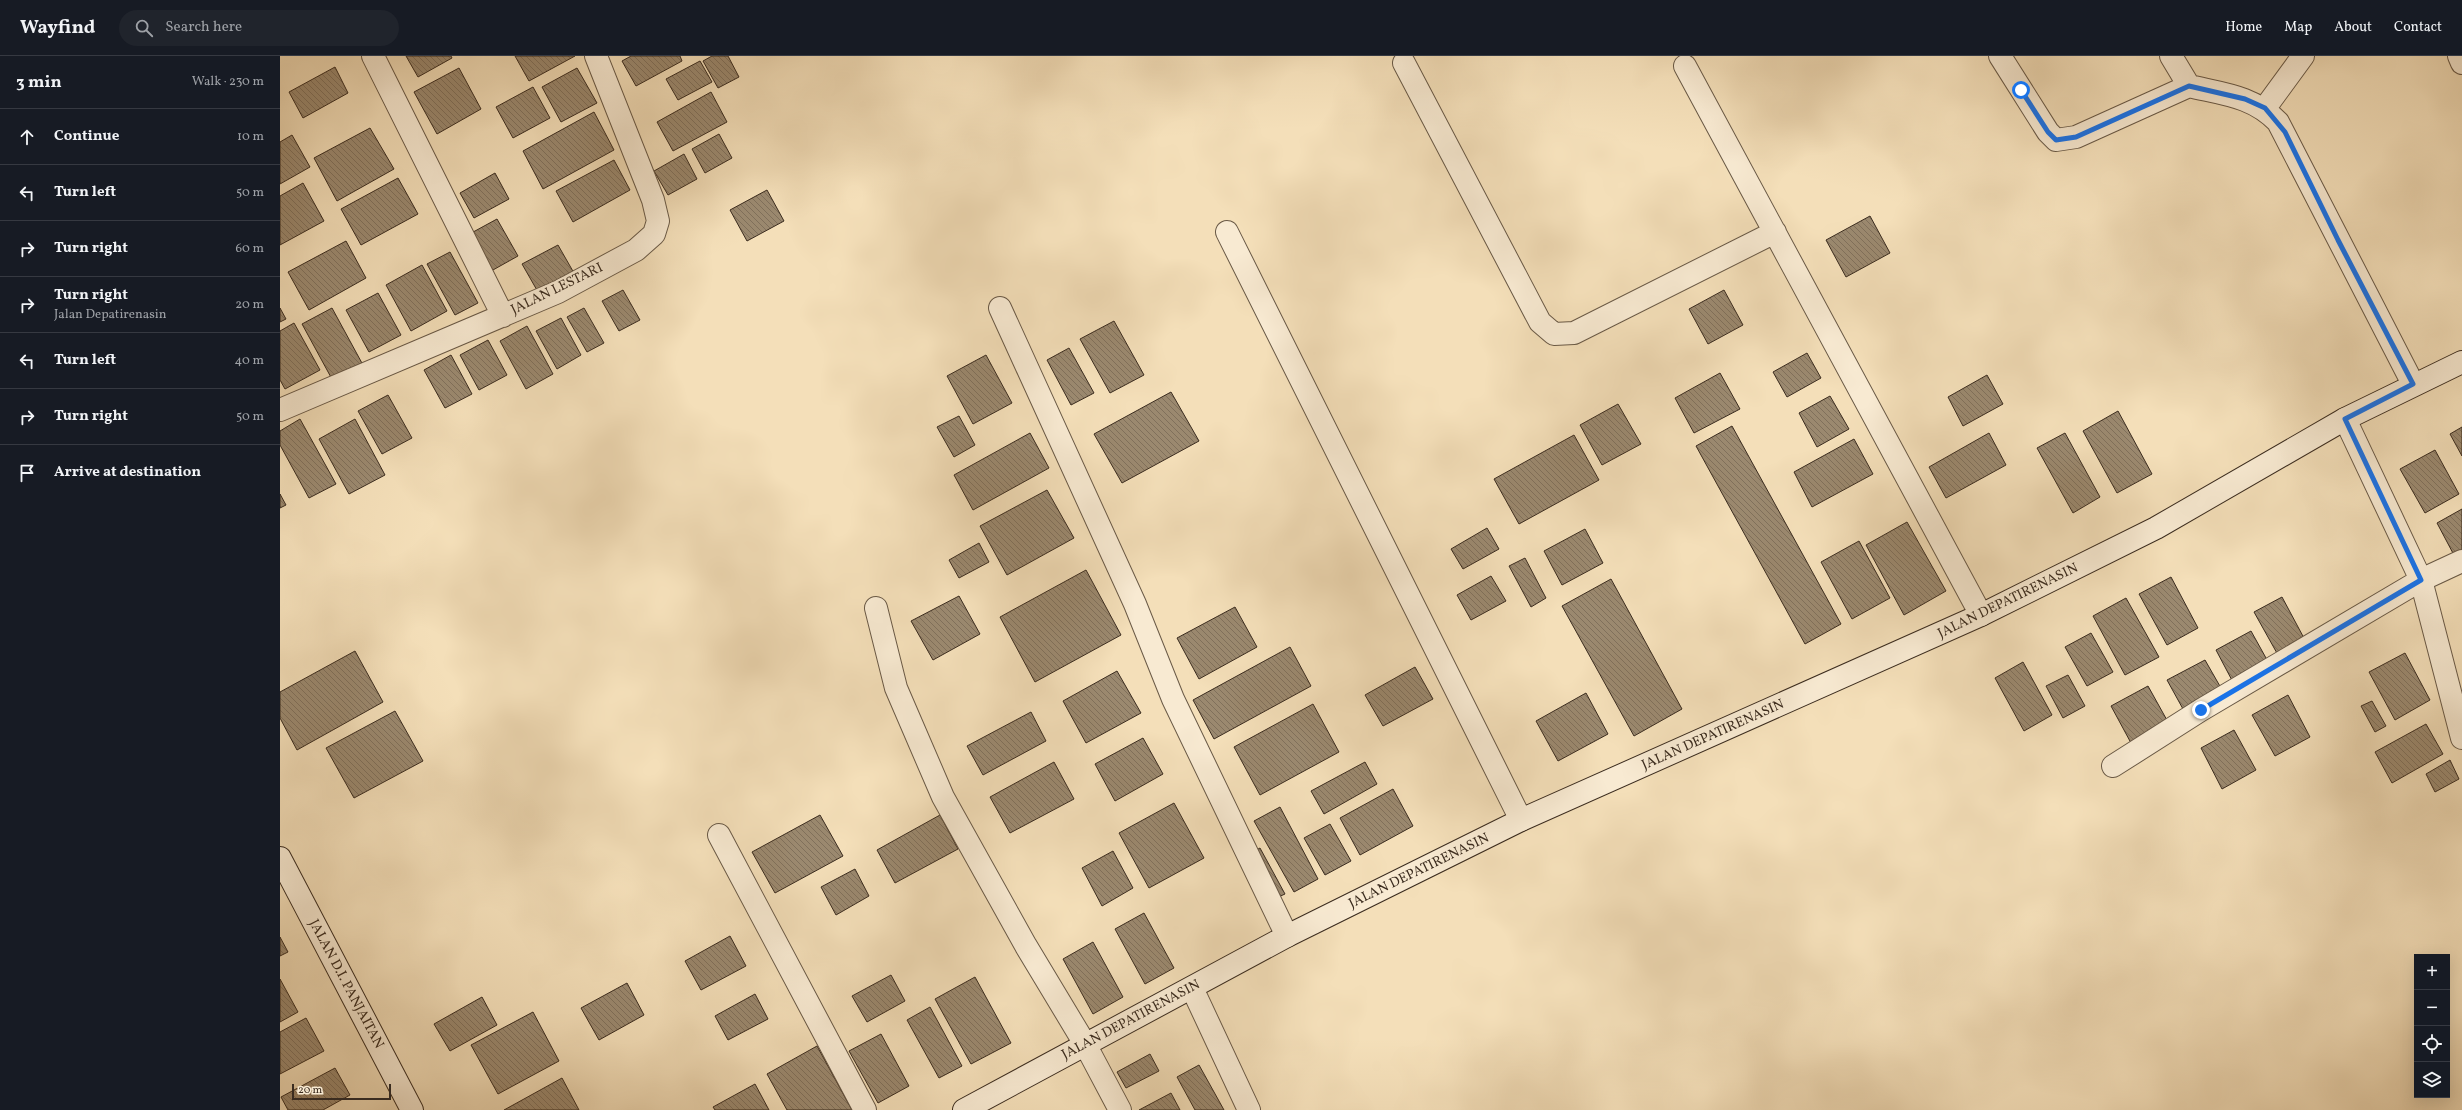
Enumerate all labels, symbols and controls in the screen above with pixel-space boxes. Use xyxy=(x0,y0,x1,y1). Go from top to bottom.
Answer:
search box xyxy=(119,10,399,46)
text: Wayfind xyxy=(20,15,95,41)
icon: search xyxy=(133,17,155,39)
text: Search here xyxy=(165,17,242,38)
text: Home xyxy=(2225,18,2262,37)
text: Map xyxy=(2284,18,2312,37)
text: About xyxy=(2334,18,2372,37)
text: Contact xyxy=(2394,18,2442,37)
text: 3 min xyxy=(16,71,62,94)
text: Walk · 230 m xyxy=(192,73,264,91)
route start xyxy=(2012,81,2030,99)
icon: ahead xyxy=(16,126,38,148)
text: Continue xyxy=(54,126,119,147)
text: 10 m xyxy=(237,128,264,146)
icon: left xyxy=(16,182,38,204)
text: Turn left xyxy=(54,182,116,203)
text: 50 m xyxy=(236,184,264,202)
icon: right xyxy=(16,238,38,260)
text: Turn right xyxy=(54,238,128,259)
text: 60 m xyxy=(236,240,264,258)
street label: JALAN LESTARI xyxy=(508,258,606,320)
text: Turn right xyxy=(54,285,128,306)
icon: right xyxy=(16,294,38,316)
text: 20 m xyxy=(235,296,264,314)
text: Jalan Depatirenasin xyxy=(54,306,166,324)
icon: left xyxy=(16,350,38,372)
text: Turn left xyxy=(54,350,116,371)
text: 40 m xyxy=(235,352,264,370)
icon: right xyxy=(16,406,38,428)
text: Turn right xyxy=(54,406,128,427)
text: 50 m xyxy=(236,408,264,426)
icon: arrive xyxy=(16,462,38,484)
text: Arrive at destination xyxy=(54,462,201,483)
street label: JALAN DEPATIRENASIN xyxy=(1935,559,2081,643)
street label: JALAN DEPATIRENASIN xyxy=(1639,695,1787,775)
route end xyxy=(2192,701,2210,719)
street label: JALAN DEPATIRENASIN xyxy=(1346,829,1492,913)
street label: JALAN D.I. PANJAITAN xyxy=(304,916,388,1052)
map controls xyxy=(2414,954,2450,1098)
button: + xyxy=(2414,954,2450,990)
street label: JALAN DEPATIRENASIN xyxy=(1059,975,1203,1065)
button: − xyxy=(2414,990,2450,1026)
button: locate xyxy=(2414,1026,2450,1062)
button: layers xyxy=(2414,1062,2450,1098)
scale bar xyxy=(292,1082,391,1101)
text: 20 m xyxy=(298,1083,322,1098)

